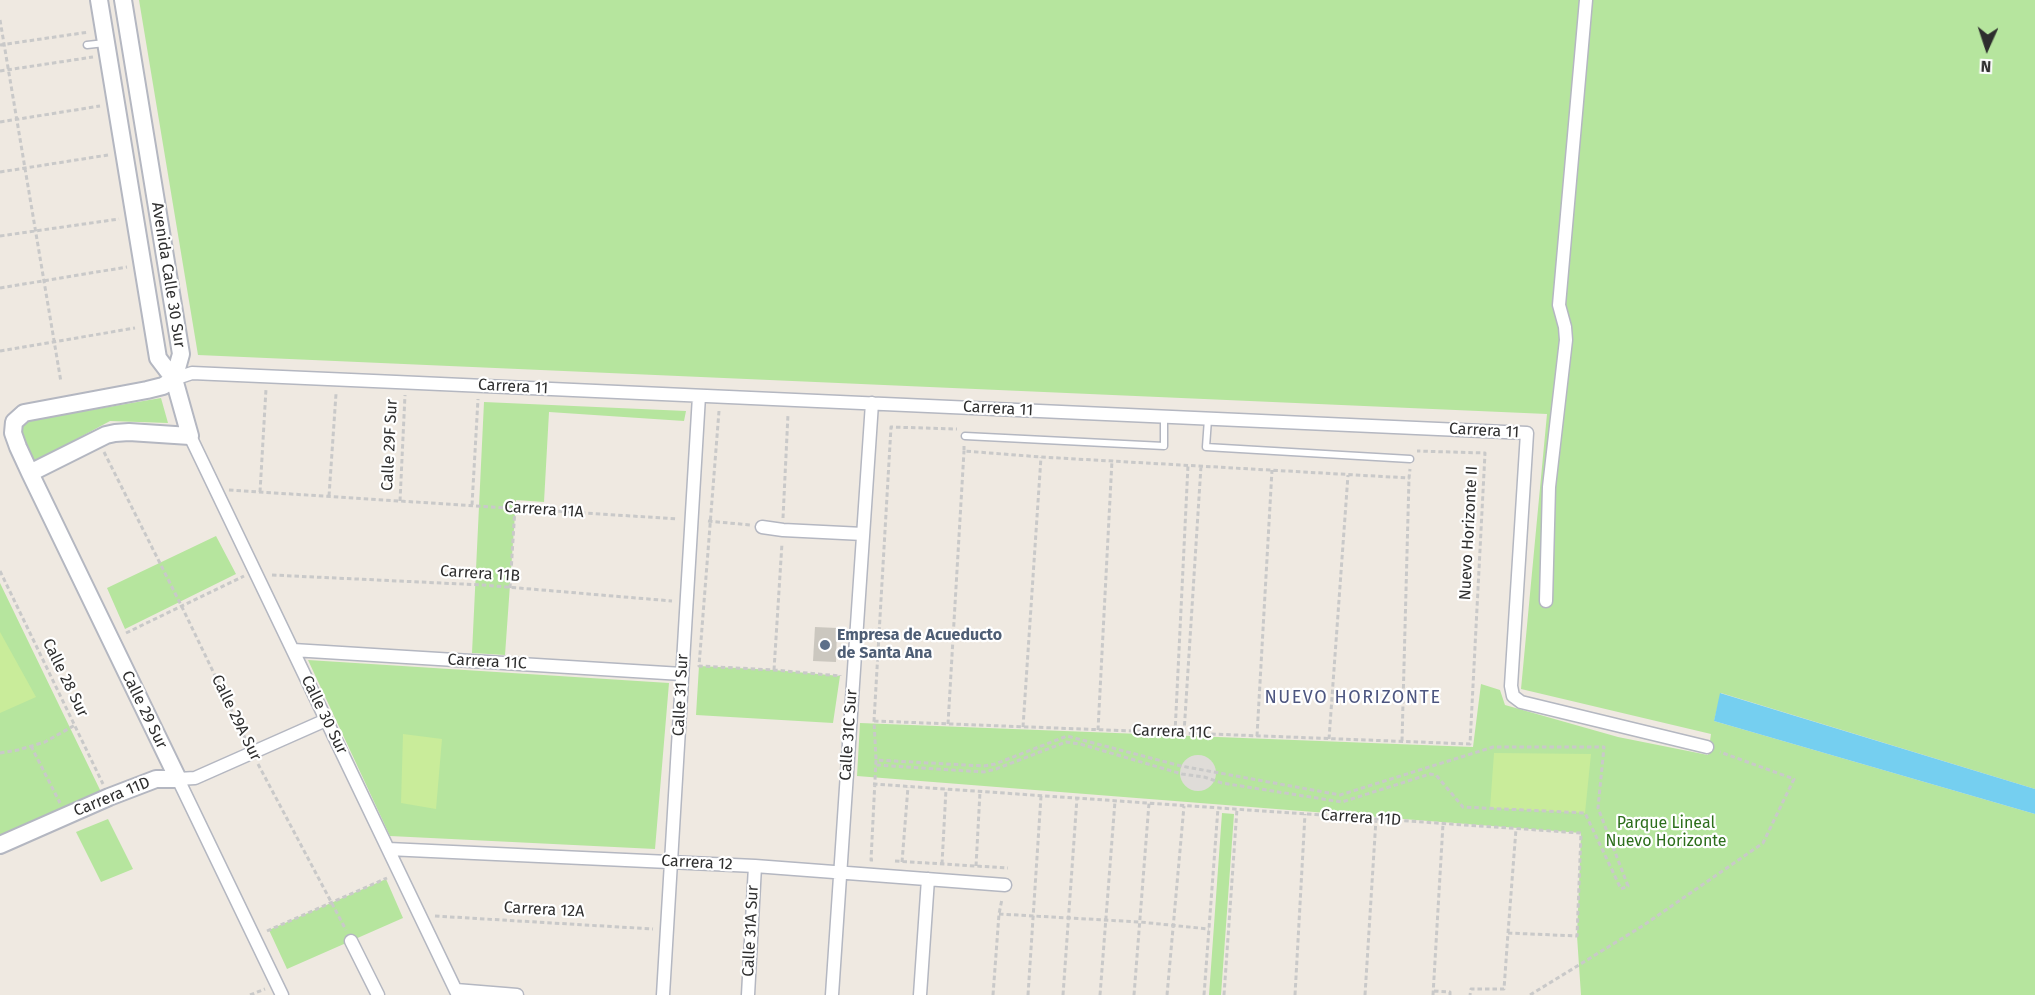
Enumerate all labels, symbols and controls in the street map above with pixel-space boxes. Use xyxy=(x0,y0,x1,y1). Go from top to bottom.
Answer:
north arrow xyxy=(1957,18,2017,78)
text: N xyxy=(1980,57,1992,76)
street label: Avenida Calle 30 Sur xyxy=(147,201,189,349)
street label: Carrera 11 xyxy=(477,376,549,398)
street label: Carrera 11 xyxy=(962,398,1034,420)
street label: Calle 29F Sur xyxy=(378,399,402,491)
street label: Carrera 11 xyxy=(1448,420,1520,442)
street label: Nuevo Horizonte II xyxy=(1456,465,1482,601)
street label: Carrera 11A xyxy=(504,498,584,522)
street label: Carrera 11B xyxy=(439,562,521,586)
place label: Empresa de Acueducto de Santa Ana xyxy=(837,626,1002,664)
street label: Calle 28 Sur xyxy=(38,636,92,720)
marker: Empresa de Acueducto de Santa Ana xyxy=(818,638,832,652)
street label: Carrera 11C xyxy=(447,650,527,674)
street label: Calle 31 Sur xyxy=(669,653,693,737)
street label: Calle 29 Sur xyxy=(117,668,171,752)
street label: Calle 29A Sur xyxy=(207,672,265,764)
street label: Calle 30 Sur xyxy=(297,673,351,757)
district label: NUEVO HORIZONTE xyxy=(1264,687,1442,709)
street label: Calle 31C Sur xyxy=(836,689,862,781)
street label: Carrera 11C xyxy=(1132,721,1212,743)
street label: Carrera 11D xyxy=(71,773,153,821)
street label: Carrera 11D xyxy=(1320,806,1402,830)
park label: Parque Lineal Nuevo Horizonte xyxy=(1605,814,1727,852)
street label: Carrera 12 xyxy=(661,852,733,874)
street label: Calle 31A Sur xyxy=(739,885,763,977)
street label: Carrera 12A xyxy=(503,898,585,922)

